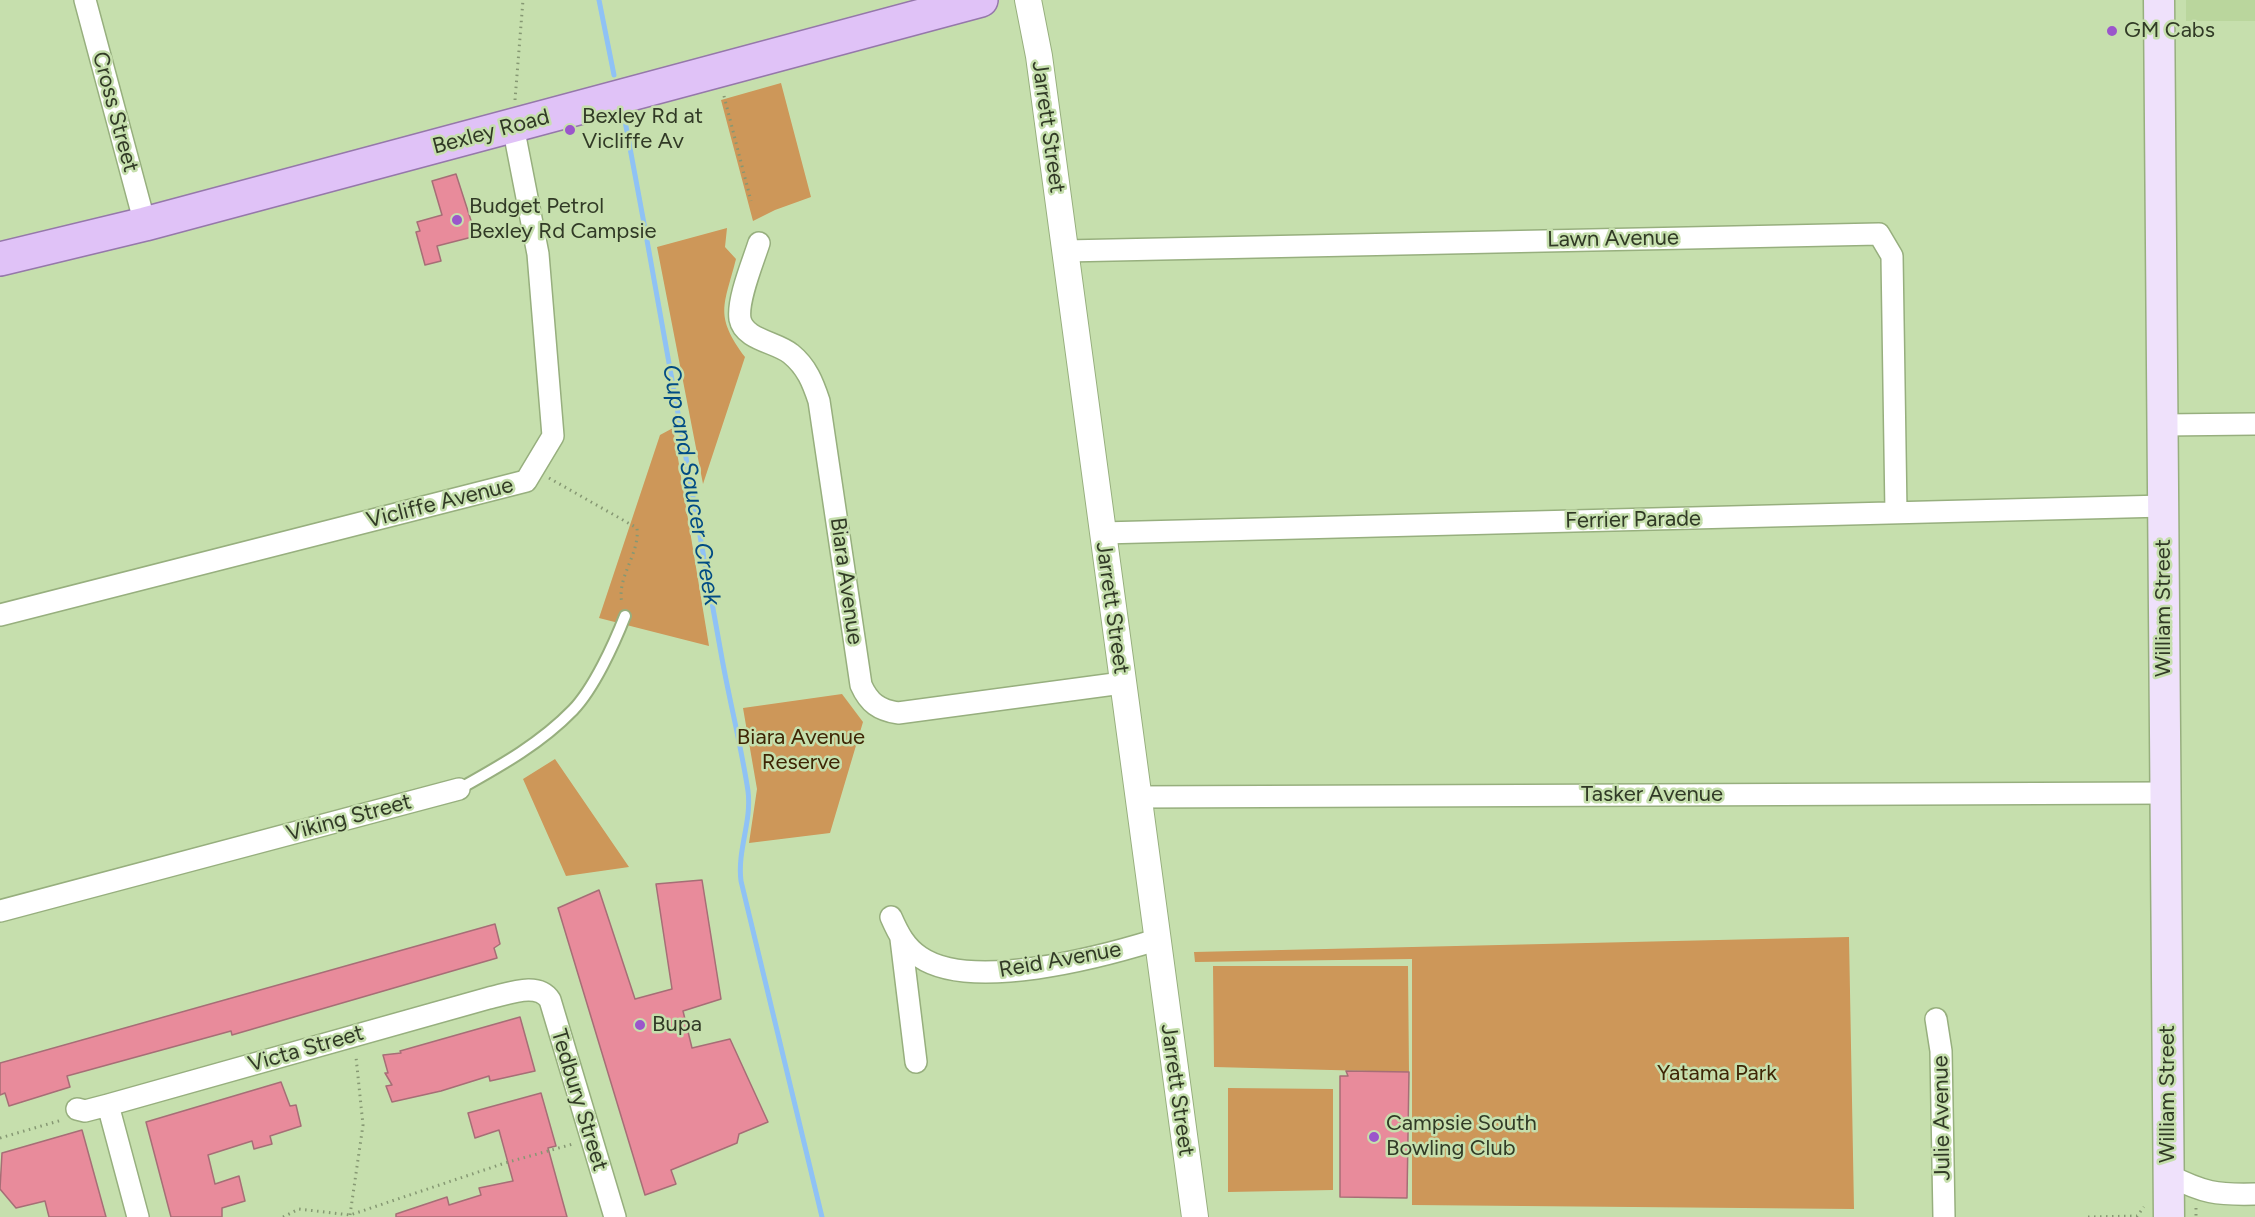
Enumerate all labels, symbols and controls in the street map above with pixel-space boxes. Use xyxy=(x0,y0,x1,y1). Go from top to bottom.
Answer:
place label: GM Cabs xyxy=(2124,18,2215,44)
marker: GM Cabs xyxy=(2105,24,2119,38)
street label: Cross Street xyxy=(86,49,144,175)
street label: Jarrett Street xyxy=(1026,59,1070,195)
street label: Bexley Road xyxy=(430,104,552,160)
place label: Bexley Rd at Vicliffe Av xyxy=(582,104,703,156)
marker: Bexley Rd at Vicliffe Av xyxy=(563,123,577,137)
place label: Budget Petrol Bexley Rd Campsie xyxy=(469,194,657,246)
marker: Budget Petrol Bexley Rd Campsie xyxy=(450,213,464,227)
street label: Lawn Avenue xyxy=(1547,225,1679,253)
water label: Cup and Saucer Creek xyxy=(656,362,726,608)
street label: Vicliffe Avenue xyxy=(364,472,516,534)
street label: Ferrier Parade xyxy=(1565,506,1701,534)
street label: Biara Avenue xyxy=(824,516,868,646)
street label: William Street xyxy=(2151,539,2177,677)
street label: Jarrett Street xyxy=(1090,540,1134,676)
park label: Biara Avenue Reserve xyxy=(737,725,865,776)
street label: Tasker Avenue xyxy=(1581,782,1723,808)
street label: Viking Street xyxy=(284,789,414,847)
street label: Reid Avenue xyxy=(997,936,1123,984)
place label: Bupa xyxy=(652,1012,702,1038)
marker: Bupa xyxy=(633,1018,647,1032)
street label: Victa Street xyxy=(245,1020,367,1078)
street label: Jarrett Street xyxy=(1155,1022,1199,1158)
street label: William Street xyxy=(2155,1025,2181,1163)
street label: Tedbury Street xyxy=(545,1026,613,1174)
street label: Julie Avenue xyxy=(1928,1055,1956,1181)
park label: Yatama Park xyxy=(1657,1061,1777,1087)
place label: Campsie South Bowling Club xyxy=(1386,1111,1537,1162)
marker: Campsie South Bowling Club xyxy=(1367,1130,1381,1144)

